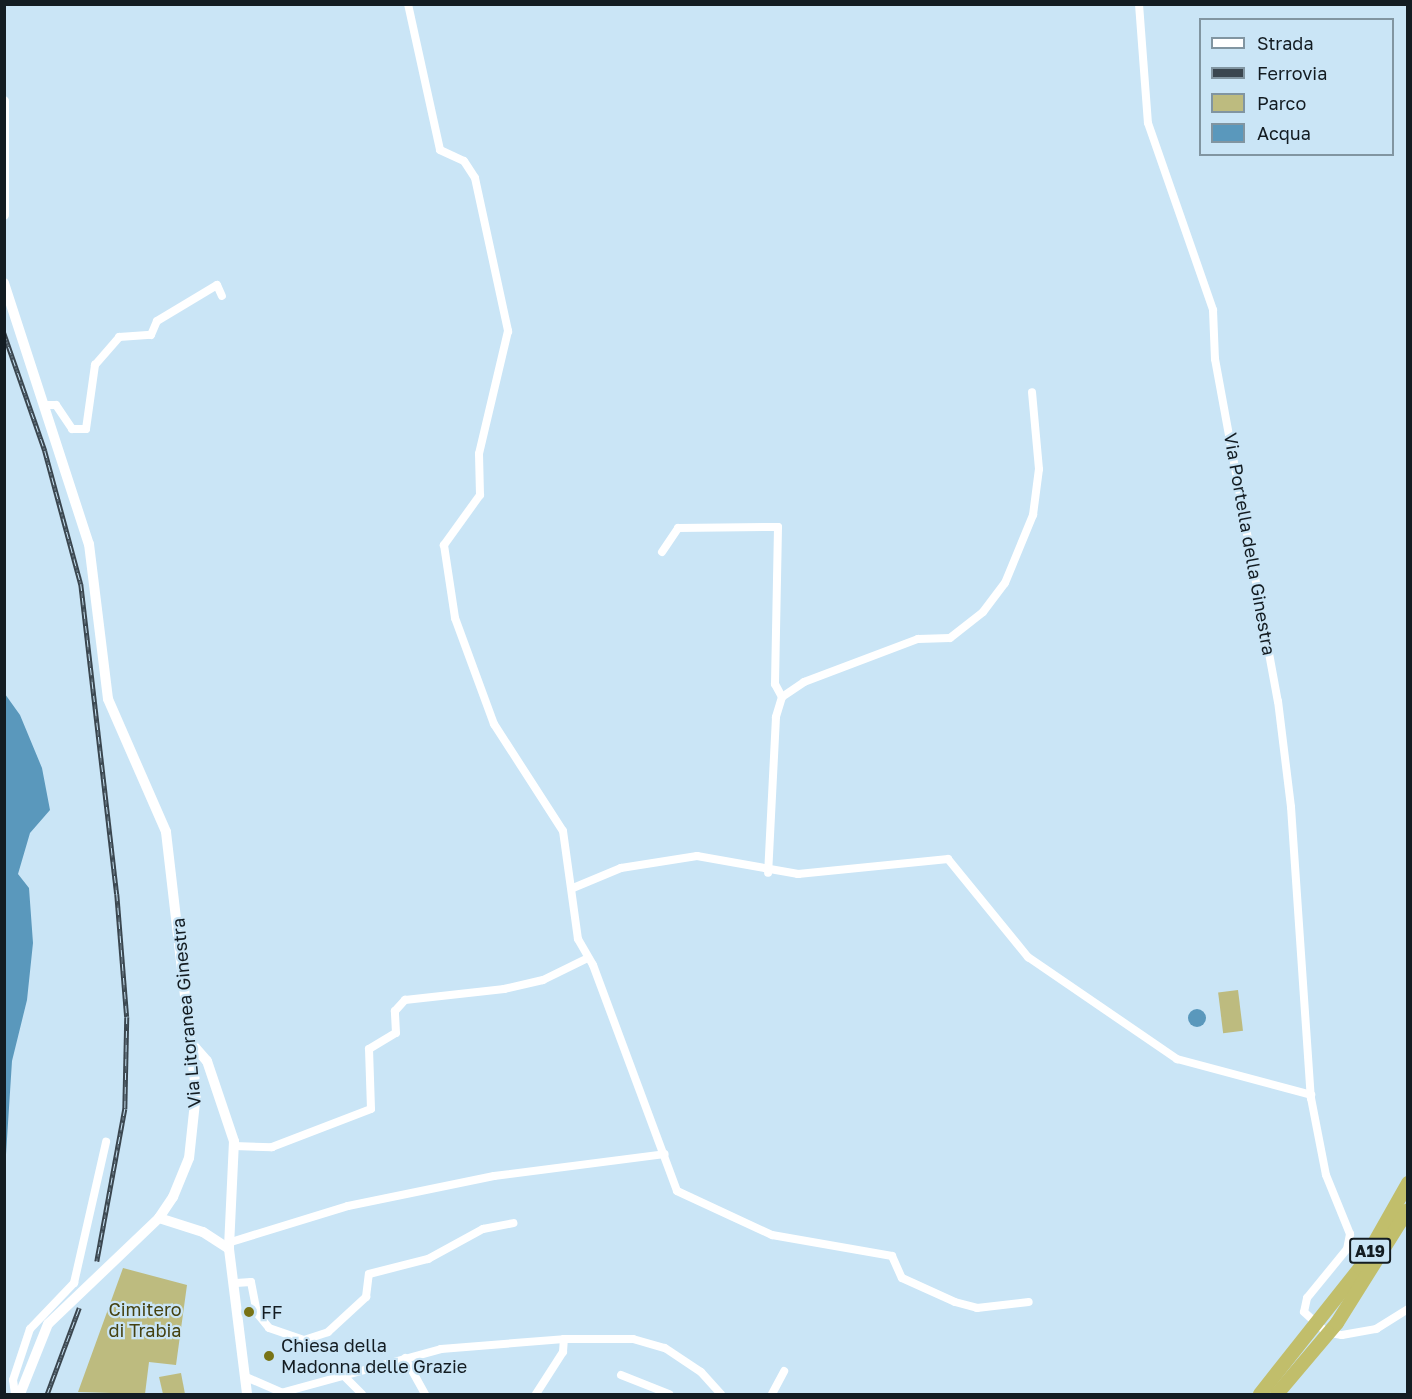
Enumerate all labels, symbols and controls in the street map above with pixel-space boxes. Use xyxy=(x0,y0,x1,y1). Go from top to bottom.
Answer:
legend xyxy=(1199,18,1394,156)
text: Strada xyxy=(1257,32,1314,54)
text: Ferrovia xyxy=(1257,62,1327,84)
text: Parco xyxy=(1257,92,1306,114)
text: Acqua xyxy=(1257,122,1311,144)
street label: Via Portella della Ginestra xyxy=(1220,431,1280,657)
street label: Via Litoranea Ginestra xyxy=(167,917,205,1109)
road number: A19 xyxy=(1349,1238,1391,1264)
park label: Cimitero di Trabia xyxy=(108,1299,182,1342)
place label: FF xyxy=(261,1301,282,1323)
marker: FF xyxy=(242,1305,256,1319)
place label: Chiesa della Madonna delle Grazie xyxy=(281,1335,467,1378)
marker: Chiesa della Madonna delle Grazie xyxy=(262,1349,276,1363)

